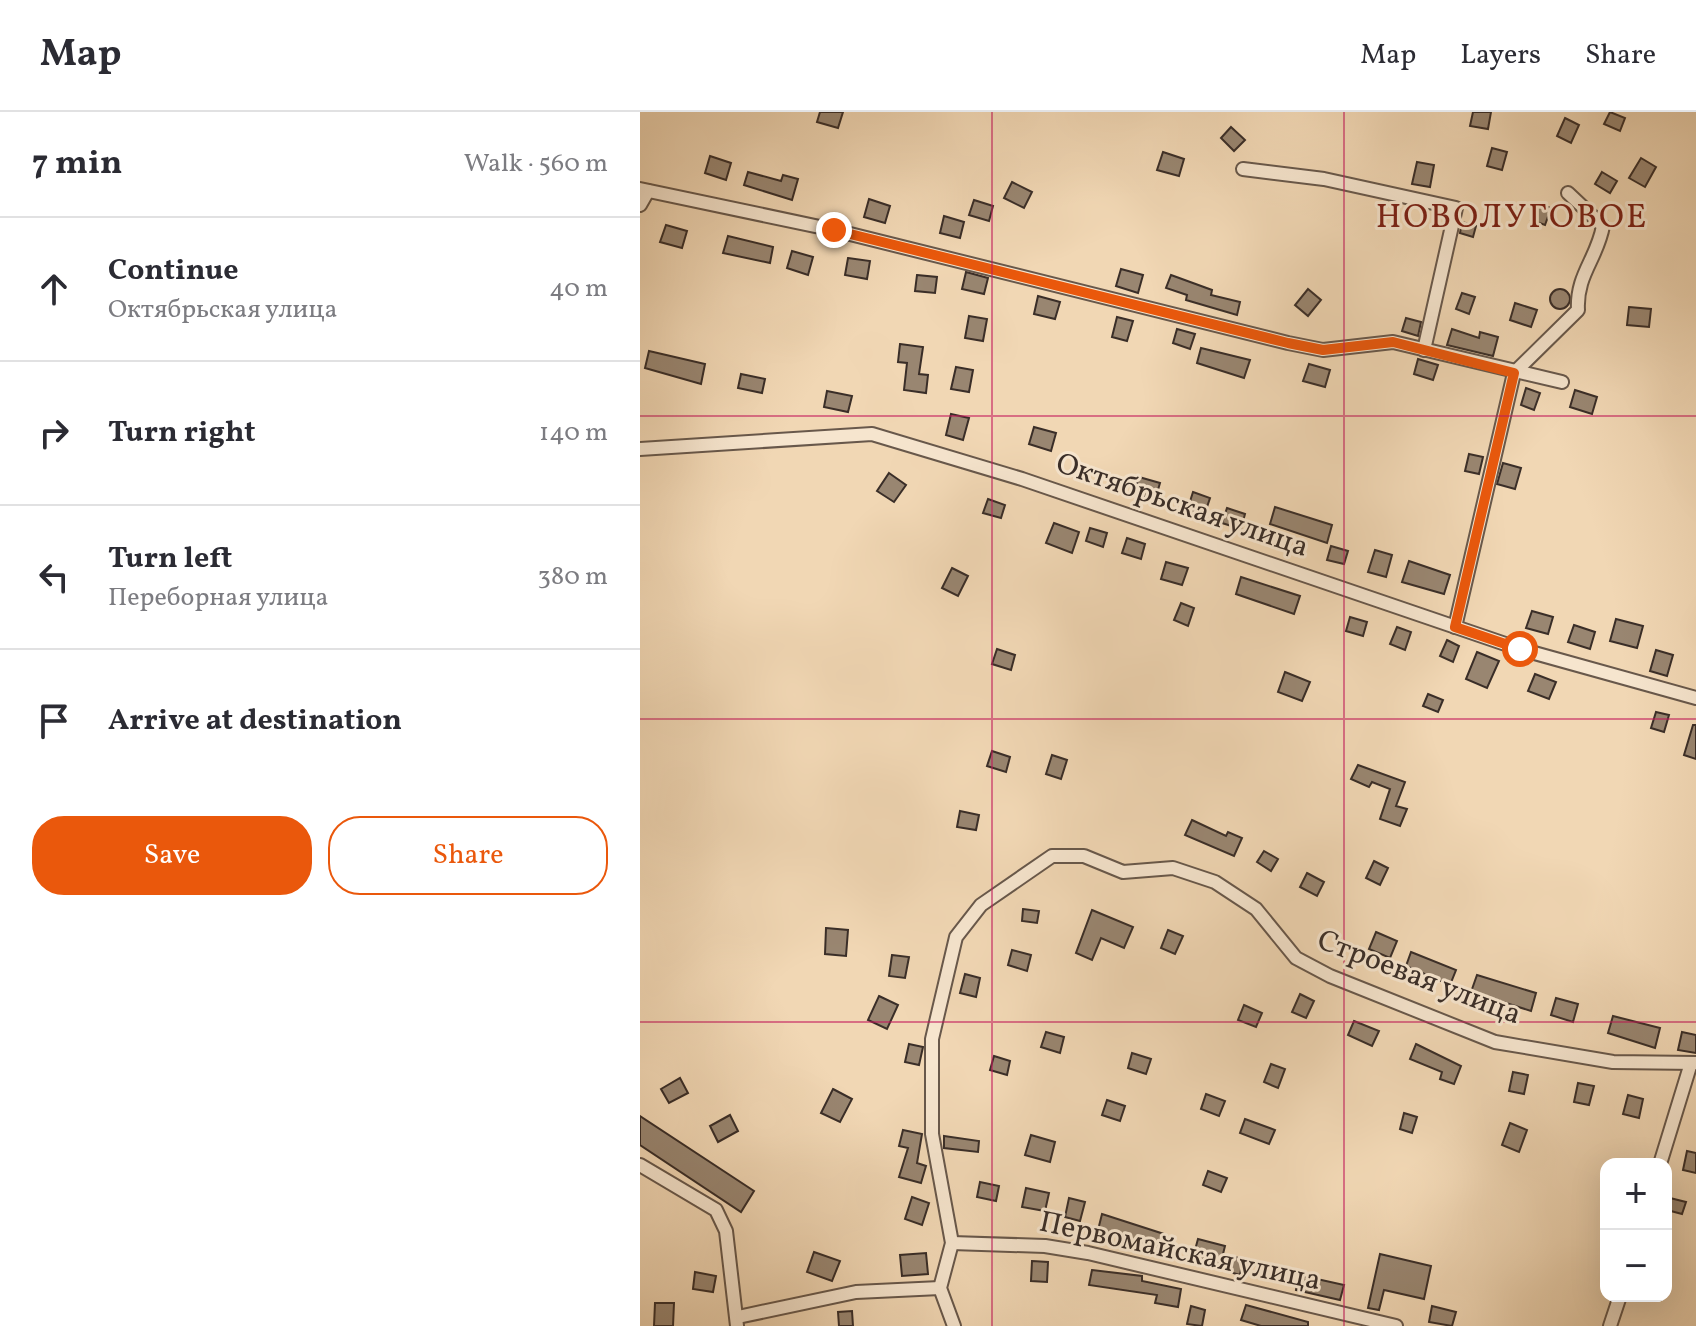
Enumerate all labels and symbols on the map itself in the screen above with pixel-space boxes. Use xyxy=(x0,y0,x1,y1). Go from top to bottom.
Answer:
district label: НОВОЛУГОВОЕ xyxy=(1376,195,1648,242)
route end xyxy=(816,212,852,248)
street label: Октябрьская улица xyxy=(1050,443,1314,569)
route start xyxy=(1502,631,1538,667)
street label: Строевая улица xyxy=(1311,920,1527,1036)
street label: Первомайская улица xyxy=(1035,1202,1325,1302)

